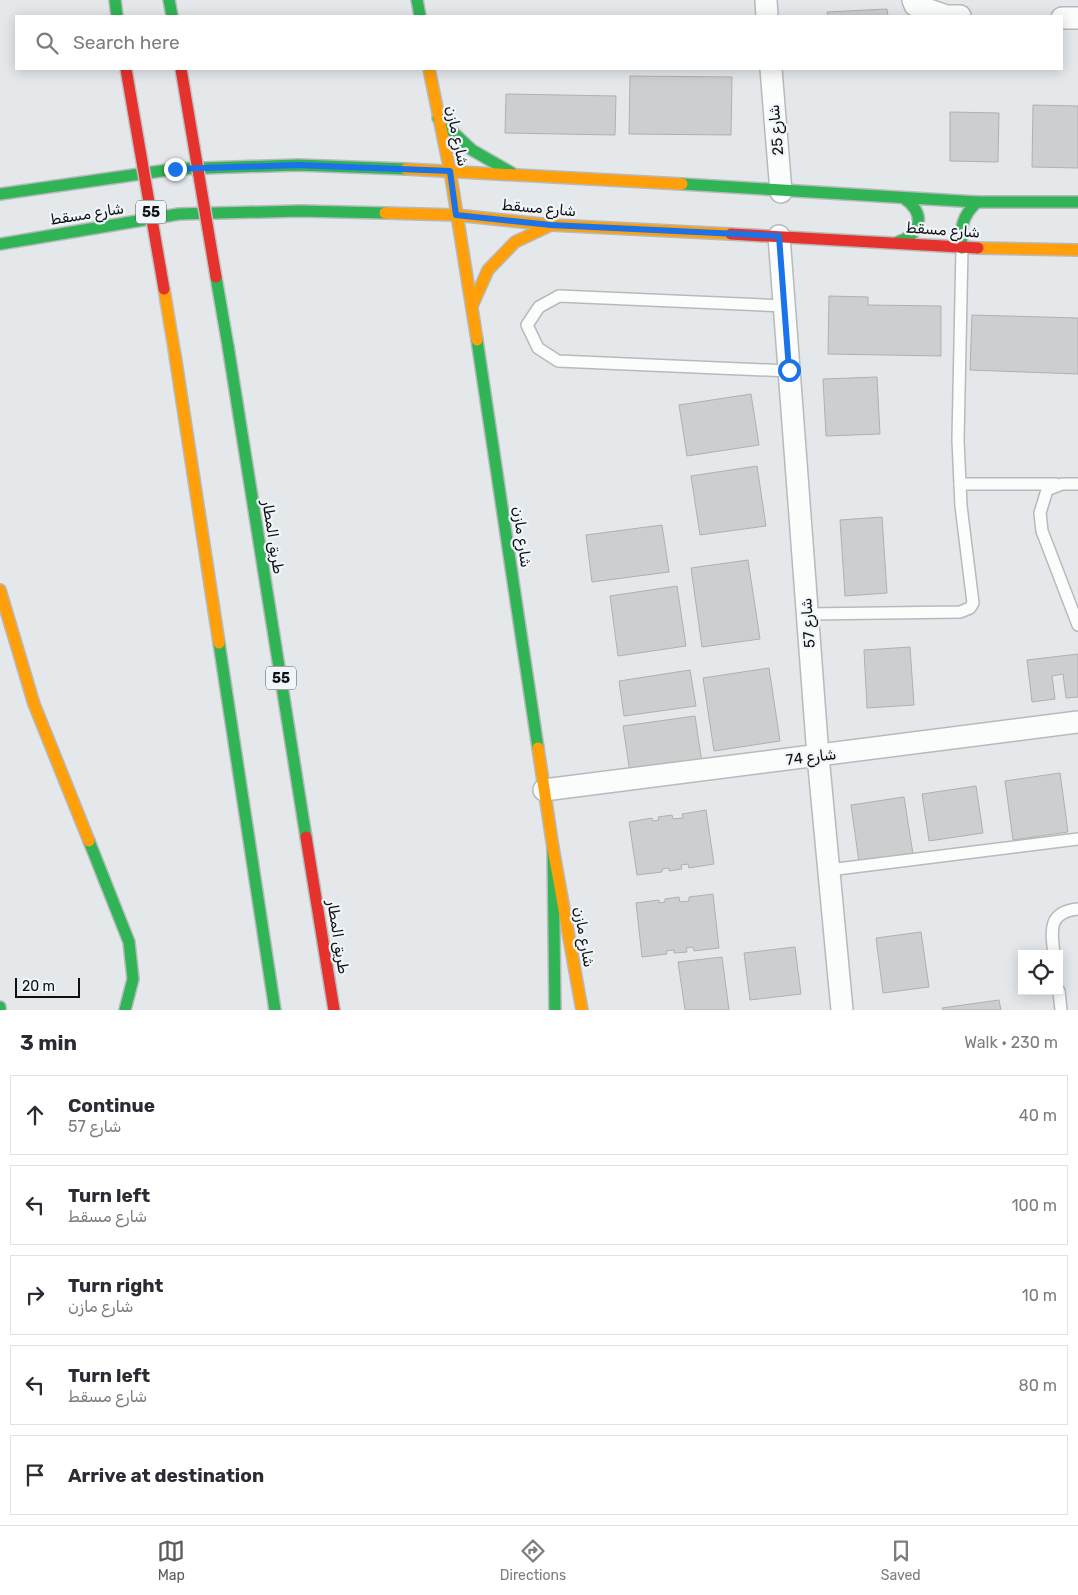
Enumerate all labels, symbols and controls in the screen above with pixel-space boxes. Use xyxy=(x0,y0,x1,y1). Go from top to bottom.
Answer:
search box xyxy=(15,15,1063,70)
icon: search xyxy=(33,29,61,57)
text: Search here xyxy=(73,31,180,54)
street label: شارع 25 xyxy=(765,103,789,156)
street label: شارع مازن xyxy=(440,104,472,168)
route end xyxy=(164,158,187,181)
street label: شارع مسقط xyxy=(501,196,577,222)
street label: شارع مسقط xyxy=(49,199,125,231)
road number: 55 xyxy=(136,200,166,223)
street label: شارع مسقط xyxy=(905,218,981,244)
route start xyxy=(778,359,801,382)
street label: طريق المطار xyxy=(258,498,288,575)
street label: شارع مازن xyxy=(507,505,535,569)
street label: شارع 57 xyxy=(797,597,821,649)
road number: 55 xyxy=(266,666,296,690)
street label: شارع 74 xyxy=(785,745,837,771)
street label: طريق المطار xyxy=(323,898,353,975)
street label: شارع مازن xyxy=(568,905,598,969)
map controls xyxy=(1018,950,1063,995)
button: locate xyxy=(1018,950,1063,995)
scale bar xyxy=(15,975,80,998)
text: 20 m xyxy=(22,978,55,995)
text: 3 min xyxy=(20,1030,77,1055)
text: Walk · 230 m xyxy=(964,1033,1058,1052)
text: Continue xyxy=(68,1094,155,1117)
icon: ahead xyxy=(21,1101,49,1129)
text: 40 m xyxy=(1019,1106,1057,1125)
text: شارع 57 xyxy=(68,1117,122,1136)
text: Turn left xyxy=(68,1184,150,1207)
icon: left xyxy=(21,1191,49,1219)
text: 100 m xyxy=(1012,1196,1057,1215)
text: شارع مسقط xyxy=(68,1207,147,1226)
text: Turn right xyxy=(68,1274,163,1297)
icon: right xyxy=(21,1281,49,1309)
text: 10 m xyxy=(1022,1286,1057,1305)
text: شارع مازن xyxy=(68,1297,133,1316)
text: Turn left xyxy=(68,1364,150,1387)
icon: left xyxy=(21,1371,49,1399)
text: 80 m xyxy=(1019,1376,1057,1395)
text: شارع مسقط xyxy=(68,1387,147,1406)
icon: arrive xyxy=(21,1461,49,1489)
text: Arrive at destination xyxy=(68,1464,264,1487)
tab: Map xyxy=(157,1537,185,1584)
tab: Directions xyxy=(500,1537,566,1584)
tab: Saved xyxy=(881,1537,921,1584)

